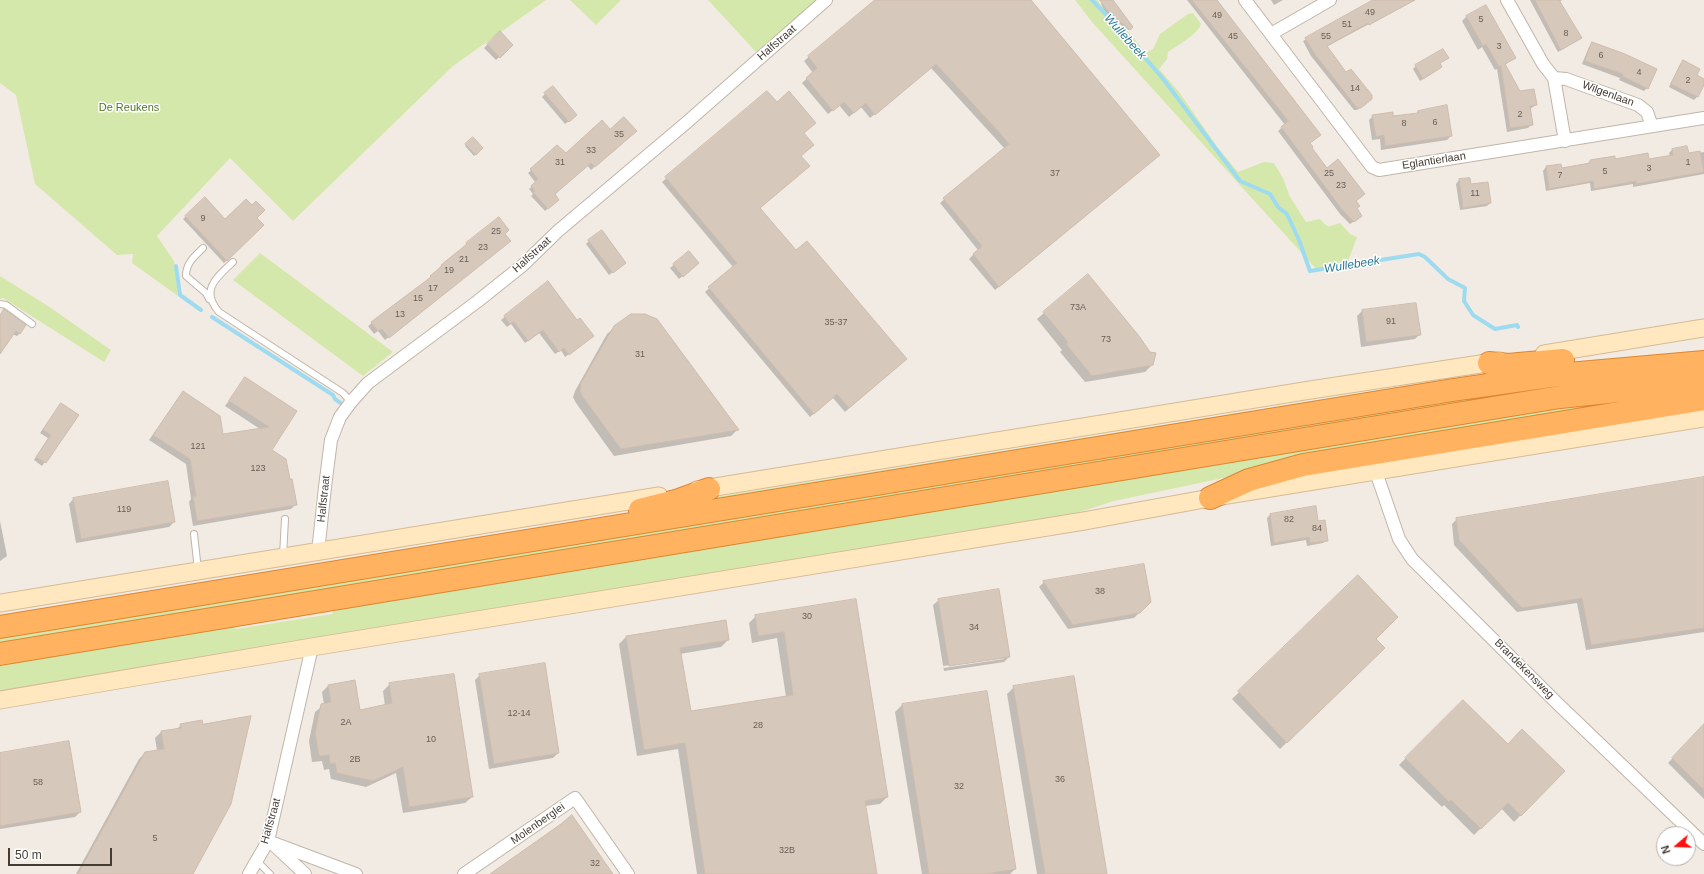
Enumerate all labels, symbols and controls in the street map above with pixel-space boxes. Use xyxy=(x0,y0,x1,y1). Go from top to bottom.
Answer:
house number: 49 xyxy=(1365,8,1375,18)
water label: Wullebeek xyxy=(1101,11,1149,63)
house number: 49 xyxy=(1212,11,1222,21)
house number: 5 xyxy=(1478,15,1484,25)
house number: 51 xyxy=(1342,20,1352,30)
street label: Halfstraat xyxy=(755,23,799,63)
house number: 8 xyxy=(1563,29,1569,39)
house number: 45 xyxy=(1228,32,1238,42)
house number: 55 xyxy=(1321,32,1331,42)
house number: 3 xyxy=(1496,42,1502,52)
house number: 6 xyxy=(1598,51,1604,61)
house number: 4 xyxy=(1636,68,1642,78)
house number: 2 xyxy=(1685,76,1691,86)
street label: Wilgenlaan xyxy=(1580,78,1636,110)
house number: 14 xyxy=(1350,84,1360,94)
park label: De Reukens xyxy=(99,101,159,115)
house number: 2 xyxy=(1517,110,1523,120)
house number: 6 xyxy=(1432,118,1438,128)
house number: 8 xyxy=(1401,119,1407,129)
house number: 35 xyxy=(614,130,624,140)
house number: 33 xyxy=(586,146,596,156)
street label: Eglantierlaan xyxy=(1401,149,1467,173)
house number: 31 xyxy=(555,158,565,168)
house number: 1 xyxy=(1685,158,1691,168)
house number: 3 xyxy=(1646,164,1652,174)
house number: 5 xyxy=(1602,167,1608,177)
house number: 37 xyxy=(1050,169,1060,179)
house number: 25 xyxy=(1324,169,1334,179)
house number: 7 xyxy=(1557,171,1563,181)
house number: 23 xyxy=(1336,181,1346,191)
house number: 11 xyxy=(1470,189,1480,199)
house number: 9 xyxy=(200,214,206,224)
house number: 25 xyxy=(491,227,501,237)
street label: Halfstraat xyxy=(510,234,554,276)
house number: 23 xyxy=(478,243,488,253)
water label: Wullebeek xyxy=(1323,254,1381,276)
house number: 21 xyxy=(459,255,469,265)
house number: 19 xyxy=(444,266,454,276)
house number: 17 xyxy=(428,284,438,294)
house number: 15 xyxy=(413,294,423,304)
house number: 73A xyxy=(1070,303,1086,313)
house number: 13 xyxy=(395,310,405,320)
house number: 91 xyxy=(1386,317,1396,327)
house number: 35-37 xyxy=(824,318,848,328)
house number: 73 xyxy=(1101,335,1111,345)
house number: 31 xyxy=(635,350,645,360)
house number: 121 xyxy=(190,442,206,452)
house number: 123 xyxy=(250,464,266,474)
street label: Halfstraat xyxy=(315,475,333,523)
house number: 119 xyxy=(117,505,131,515)
house number: 82 xyxy=(1284,515,1294,525)
house number: 84 xyxy=(1312,524,1322,534)
house number: 38 xyxy=(1095,587,1105,597)
house number: 30 xyxy=(802,612,812,622)
house number: 34 xyxy=(969,623,979,633)
street label: Brandekensweg xyxy=(1491,636,1557,702)
house number: 12-14 xyxy=(507,709,531,719)
house number: 2A xyxy=(340,718,352,728)
house number: 28 xyxy=(753,721,763,731)
house number: 10 xyxy=(426,735,436,745)
house number: 2B xyxy=(349,755,361,765)
house number: 36 xyxy=(1055,775,1065,785)
house number: 58 xyxy=(33,778,43,788)
house number: 32 xyxy=(954,782,964,792)
street label: Halfstraat xyxy=(258,797,284,845)
street label: Molenberglei xyxy=(508,801,568,847)
north arrow xyxy=(1656,826,1696,866)
house number: 5 xyxy=(152,834,158,844)
scale bar xyxy=(10,840,114,866)
text: N xyxy=(1659,844,1673,855)
house number: 32B xyxy=(779,846,795,856)
text: 50 m xyxy=(15,848,42,862)
house number: 32 xyxy=(590,859,600,869)

